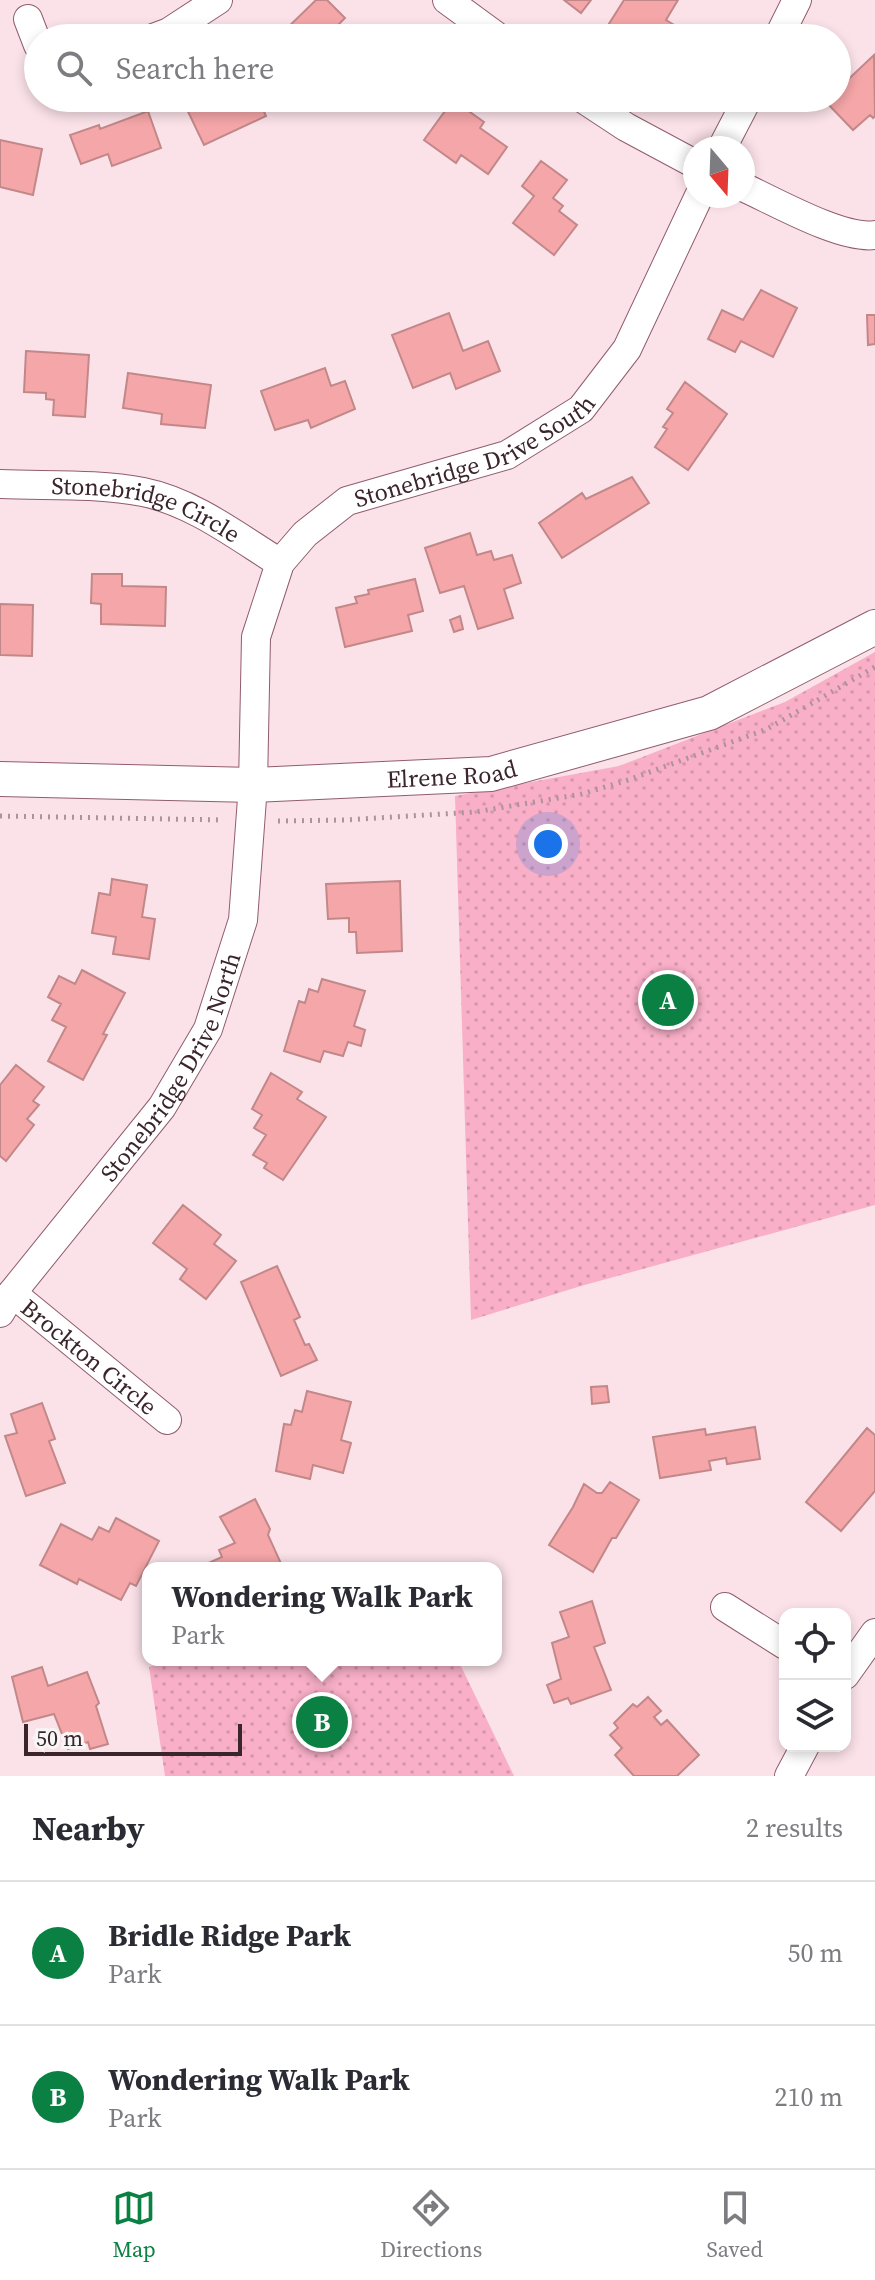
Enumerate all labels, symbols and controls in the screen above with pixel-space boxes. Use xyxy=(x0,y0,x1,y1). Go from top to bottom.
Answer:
search box xyxy=(24,24,851,112)
icon: search xyxy=(52,46,96,90)
text: Search here xyxy=(116,48,274,89)
north arrow xyxy=(683,136,755,208)
street label: Stonebridge Drive South xyxy=(350,388,602,515)
street label: Stonebridge Circle xyxy=(51,469,247,550)
street label: Elrene Road xyxy=(386,751,521,795)
your location xyxy=(528,824,568,864)
street label: Stonebridge Drive North xyxy=(92,948,248,1188)
pin: A xyxy=(642,970,694,1030)
street label: Brockton Circle xyxy=(14,1291,164,1422)
popup xyxy=(142,1562,502,1666)
text: Wondering Walk Park xyxy=(171,1576,473,1617)
map controls xyxy=(779,1608,851,1752)
button: locate xyxy=(779,1608,851,1680)
text: Park xyxy=(171,1617,225,1653)
button: layers xyxy=(779,1680,851,1752)
pin: B xyxy=(296,1692,348,1752)
scale bar xyxy=(24,1720,242,1756)
text: 50 m xyxy=(36,1723,83,1753)
text: Nearby xyxy=(32,1805,145,1851)
text: 2 results xyxy=(746,1810,843,1846)
text: Bridle Ridge Park xyxy=(108,1915,351,1956)
text: A xyxy=(49,1935,67,1971)
text: 50 m xyxy=(788,1935,843,1971)
text: Park xyxy=(108,1956,161,1992)
text: Wondering Walk Park xyxy=(108,2059,410,2100)
text: B xyxy=(50,2079,66,2115)
text: 210 m xyxy=(775,2079,843,2115)
text: Park xyxy=(108,2100,161,2136)
tab: Map xyxy=(112,2186,156,2264)
tab: Directions xyxy=(380,2186,482,2264)
tab: Saved xyxy=(706,2186,763,2264)

